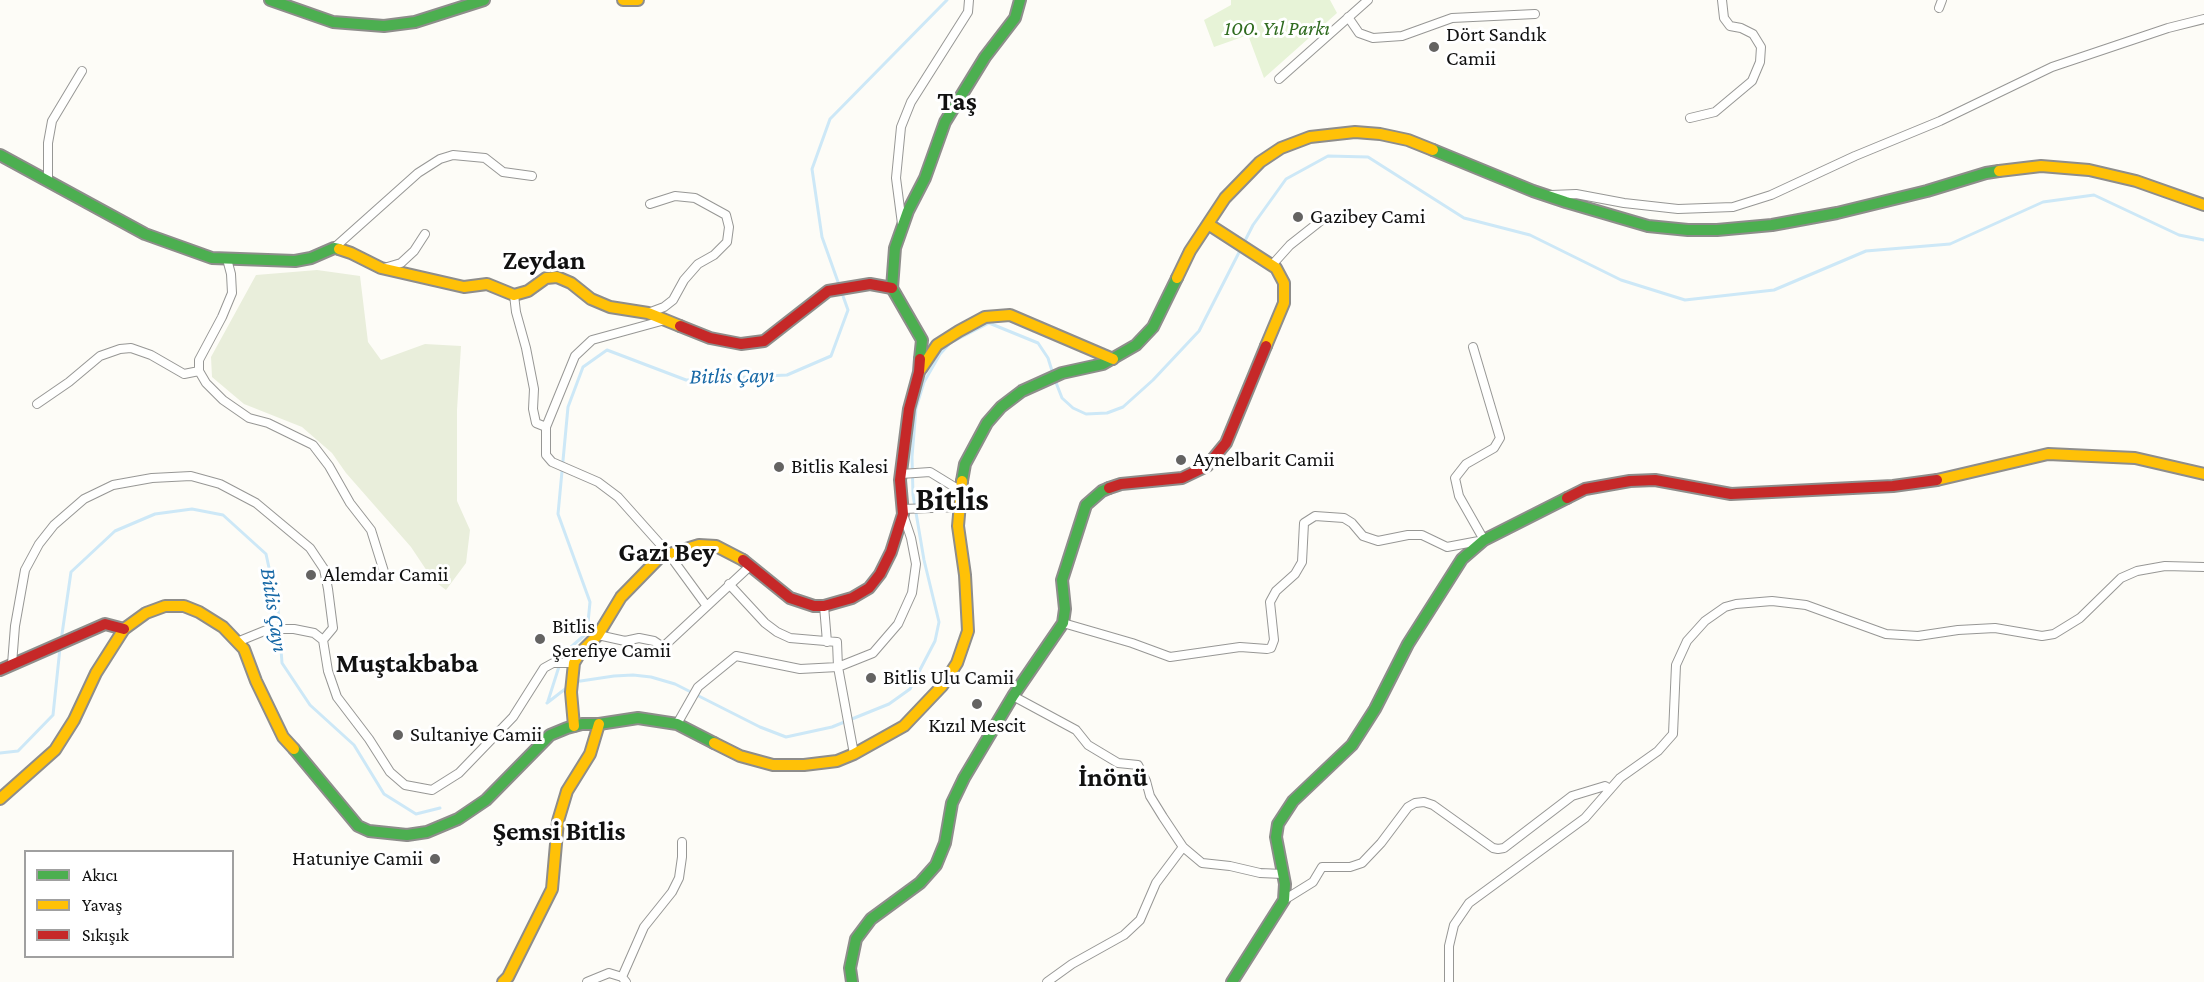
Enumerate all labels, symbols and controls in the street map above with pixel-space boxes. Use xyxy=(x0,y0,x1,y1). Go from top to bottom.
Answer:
park label: 100. Yıl Parkı xyxy=(1224,16,1330,42)
place label: Dört Sandık Camii xyxy=(1446,22,1546,72)
marker: Dört Sandık Camii xyxy=(1427,40,1441,54)
district label: Taş xyxy=(937,86,977,118)
place label: Gazibey Cami xyxy=(1310,204,1425,230)
marker: Gazibey Cami xyxy=(1291,210,1305,224)
district label: Zeydan xyxy=(502,245,586,277)
water label: Bitlis Çayı xyxy=(689,362,775,390)
place label: Aynelbarit Camii xyxy=(1193,447,1334,473)
marker: Aynelbarit Camii xyxy=(1174,453,1188,467)
place label: Bitlis Kalesi xyxy=(791,454,888,480)
marker: Bitlis Kalesi xyxy=(772,460,786,474)
district label: Bitlis xyxy=(915,480,989,520)
district label: Gazi Bey xyxy=(618,537,716,569)
place label: Alemdar Camii xyxy=(323,562,449,588)
water label: Bitlis Çayı xyxy=(254,566,294,654)
marker: Alemdar Camii xyxy=(304,568,318,582)
place label: Bitlis Şerefiye Camii xyxy=(552,614,671,664)
marker: Bitlis Şerefiye Camii xyxy=(533,632,547,646)
district label: Muştakbaba xyxy=(336,648,478,680)
place label: Bitlis Ulu Camii xyxy=(883,665,1014,691)
marker: Bitlis Ulu Camii xyxy=(864,671,878,685)
marker: Kızıl Mescit xyxy=(970,697,984,711)
place label: Kızıl Mescit xyxy=(928,713,1026,739)
place label: Sultaniye Camii xyxy=(410,722,542,748)
marker: Sultaniye Camii xyxy=(391,728,405,742)
district label: İnönü xyxy=(1078,762,1148,794)
district label: Şemsi Bitlis xyxy=(492,816,626,848)
place label: Hatuniye Camii xyxy=(292,846,423,872)
legend xyxy=(24,850,234,958)
marker: Hatuniye Camii xyxy=(428,852,442,866)
text: Akıcı xyxy=(82,865,118,885)
text: Yavaş xyxy=(82,895,122,915)
text: Sıkışık xyxy=(82,925,129,945)

